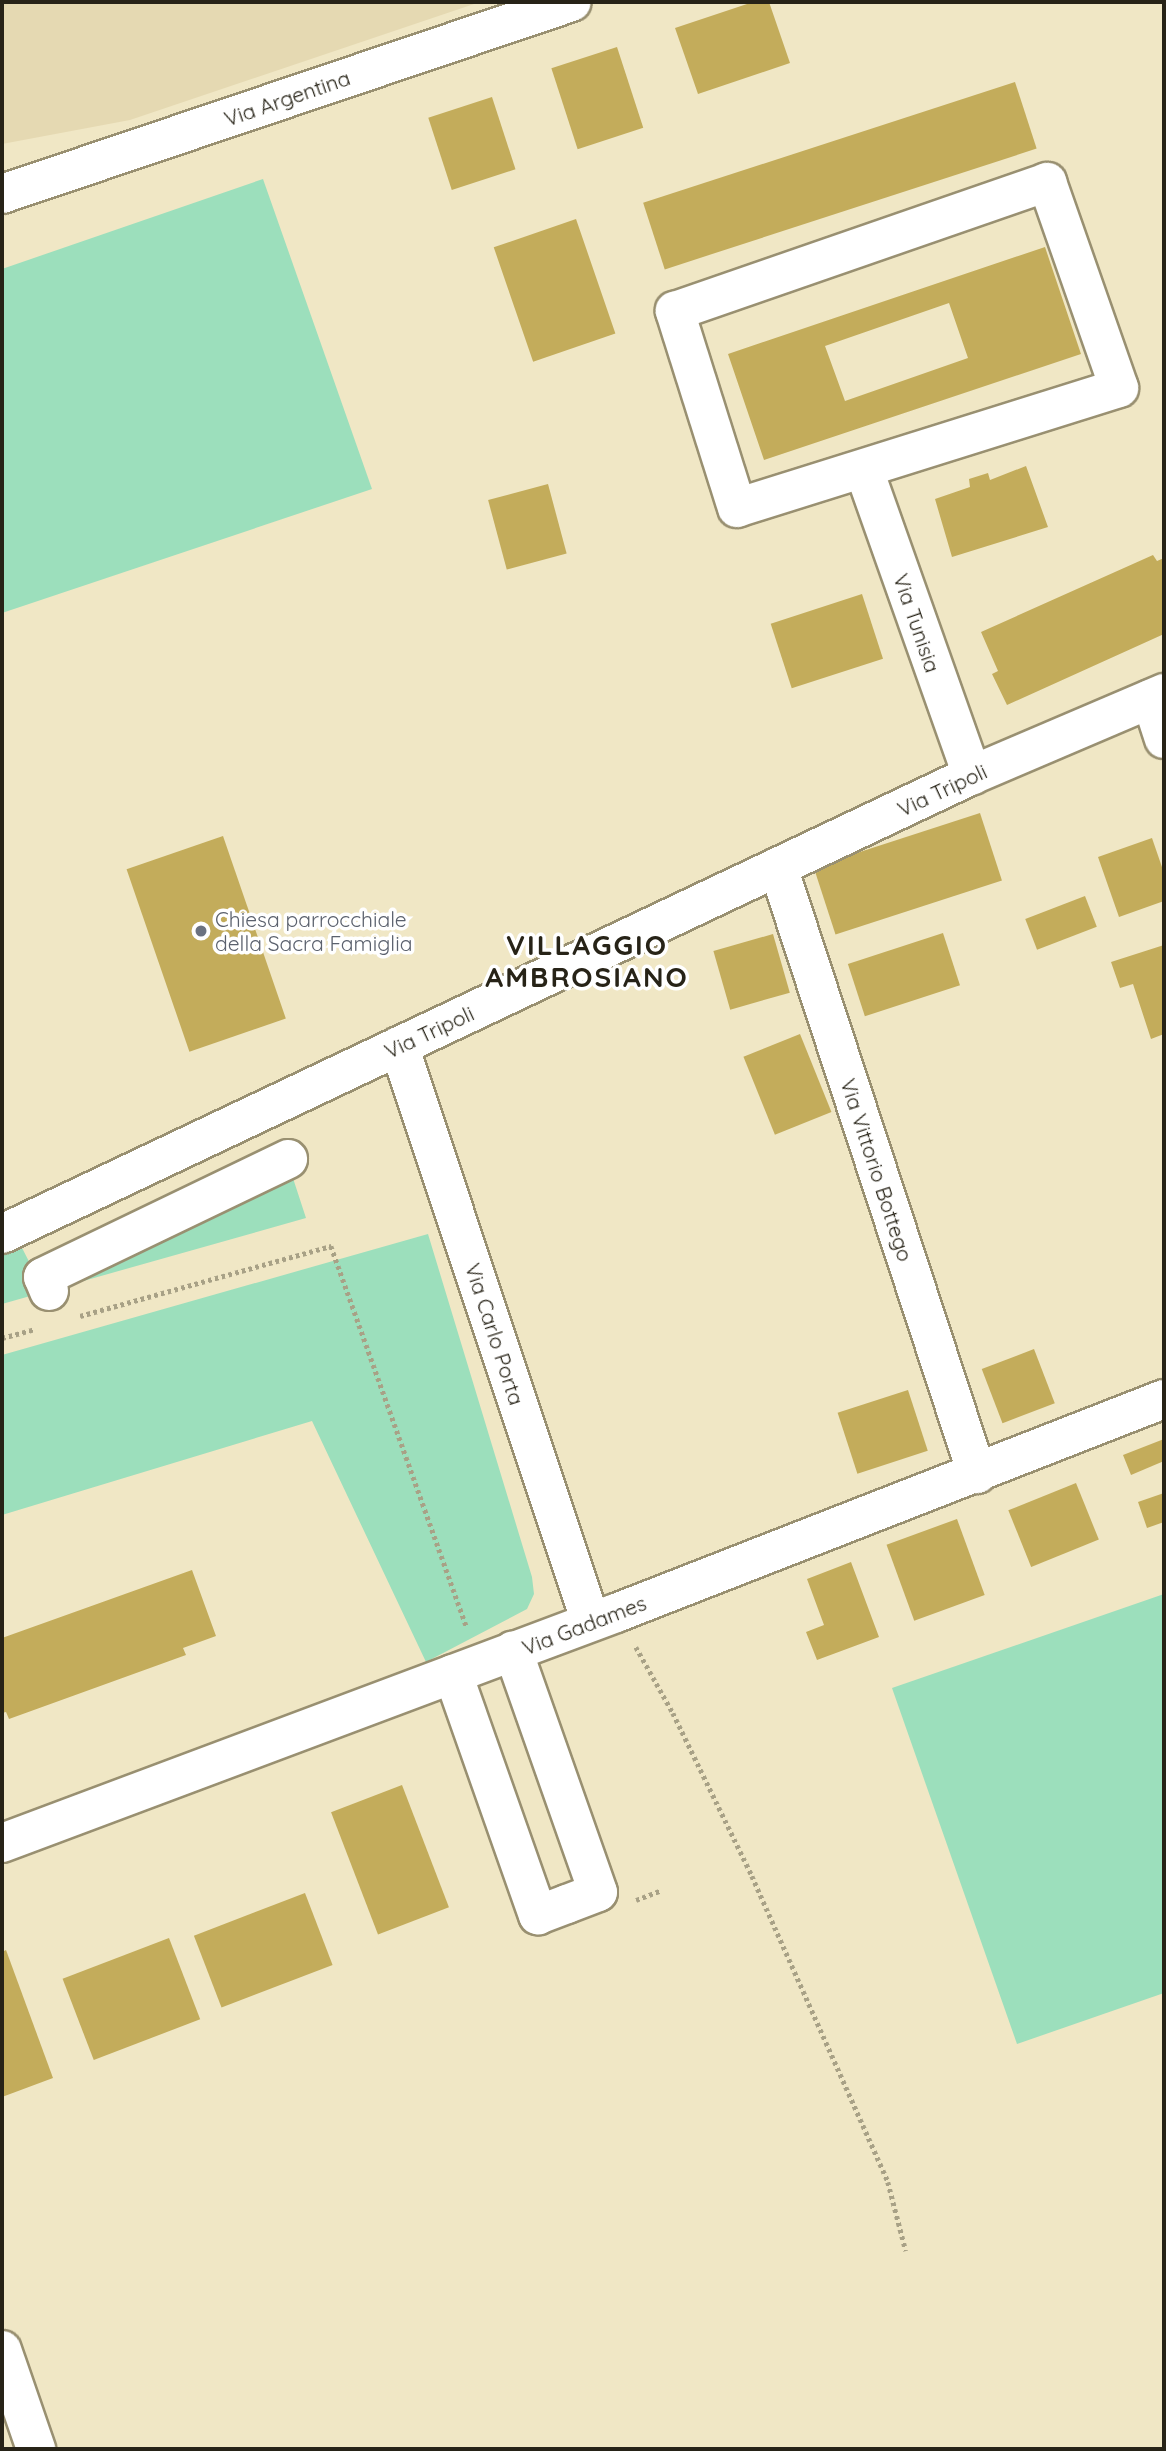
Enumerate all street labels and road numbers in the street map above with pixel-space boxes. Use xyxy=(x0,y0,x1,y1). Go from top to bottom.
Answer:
street label: Via Argentina xyxy=(221,65,353,131)
street label: Via Tunisia xyxy=(888,570,946,676)
street label: Via Tripoli xyxy=(893,758,991,822)
street label: Via Tripoli xyxy=(380,1000,478,1064)
street label: Via Vittorio Bottego xyxy=(836,1075,918,1265)
street label: Via Carlo Porta xyxy=(460,1260,530,1408)
street label: Via Gadames xyxy=(518,1590,650,1660)

